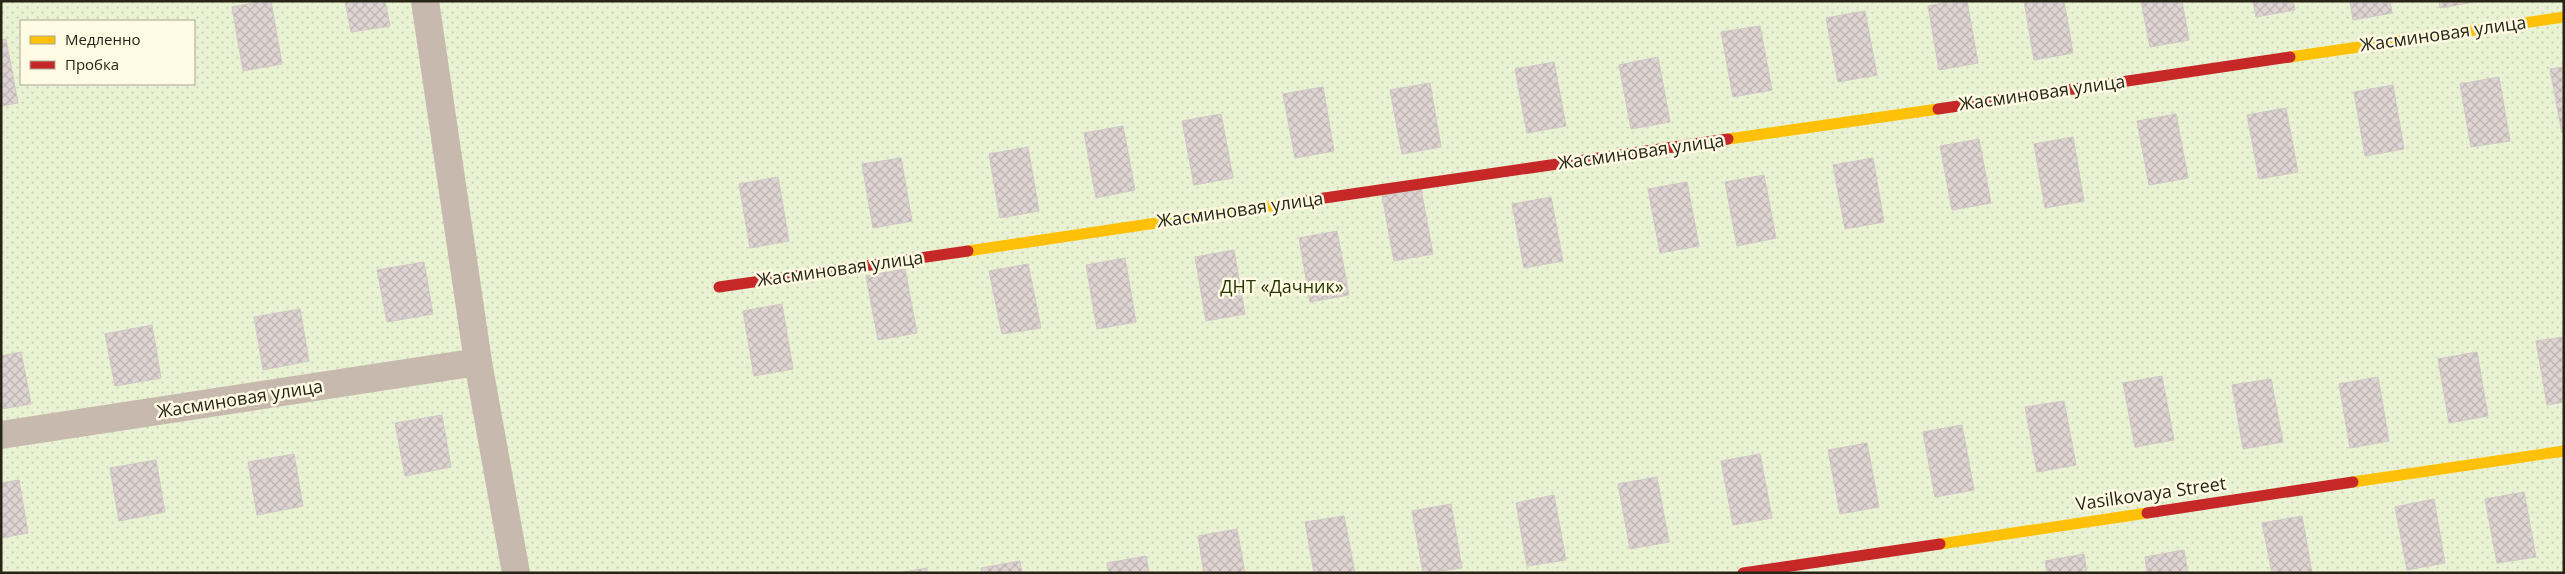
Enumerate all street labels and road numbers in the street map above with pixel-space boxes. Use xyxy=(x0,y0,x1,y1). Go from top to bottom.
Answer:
street label: Жасминовая улица xyxy=(2358,9,2528,57)
street label: Жасминовая улица xyxy=(1957,68,2127,116)
street label: Жасминовая улица xyxy=(1556,127,1726,175)
street label: Жасминовая улица xyxy=(1155,185,1325,233)
street label: Жасминовая улица xyxy=(755,244,925,292)
street label: Жасминовая улица xyxy=(155,373,325,423)
street label: Vasilkovaya Street xyxy=(2074,471,2228,515)

